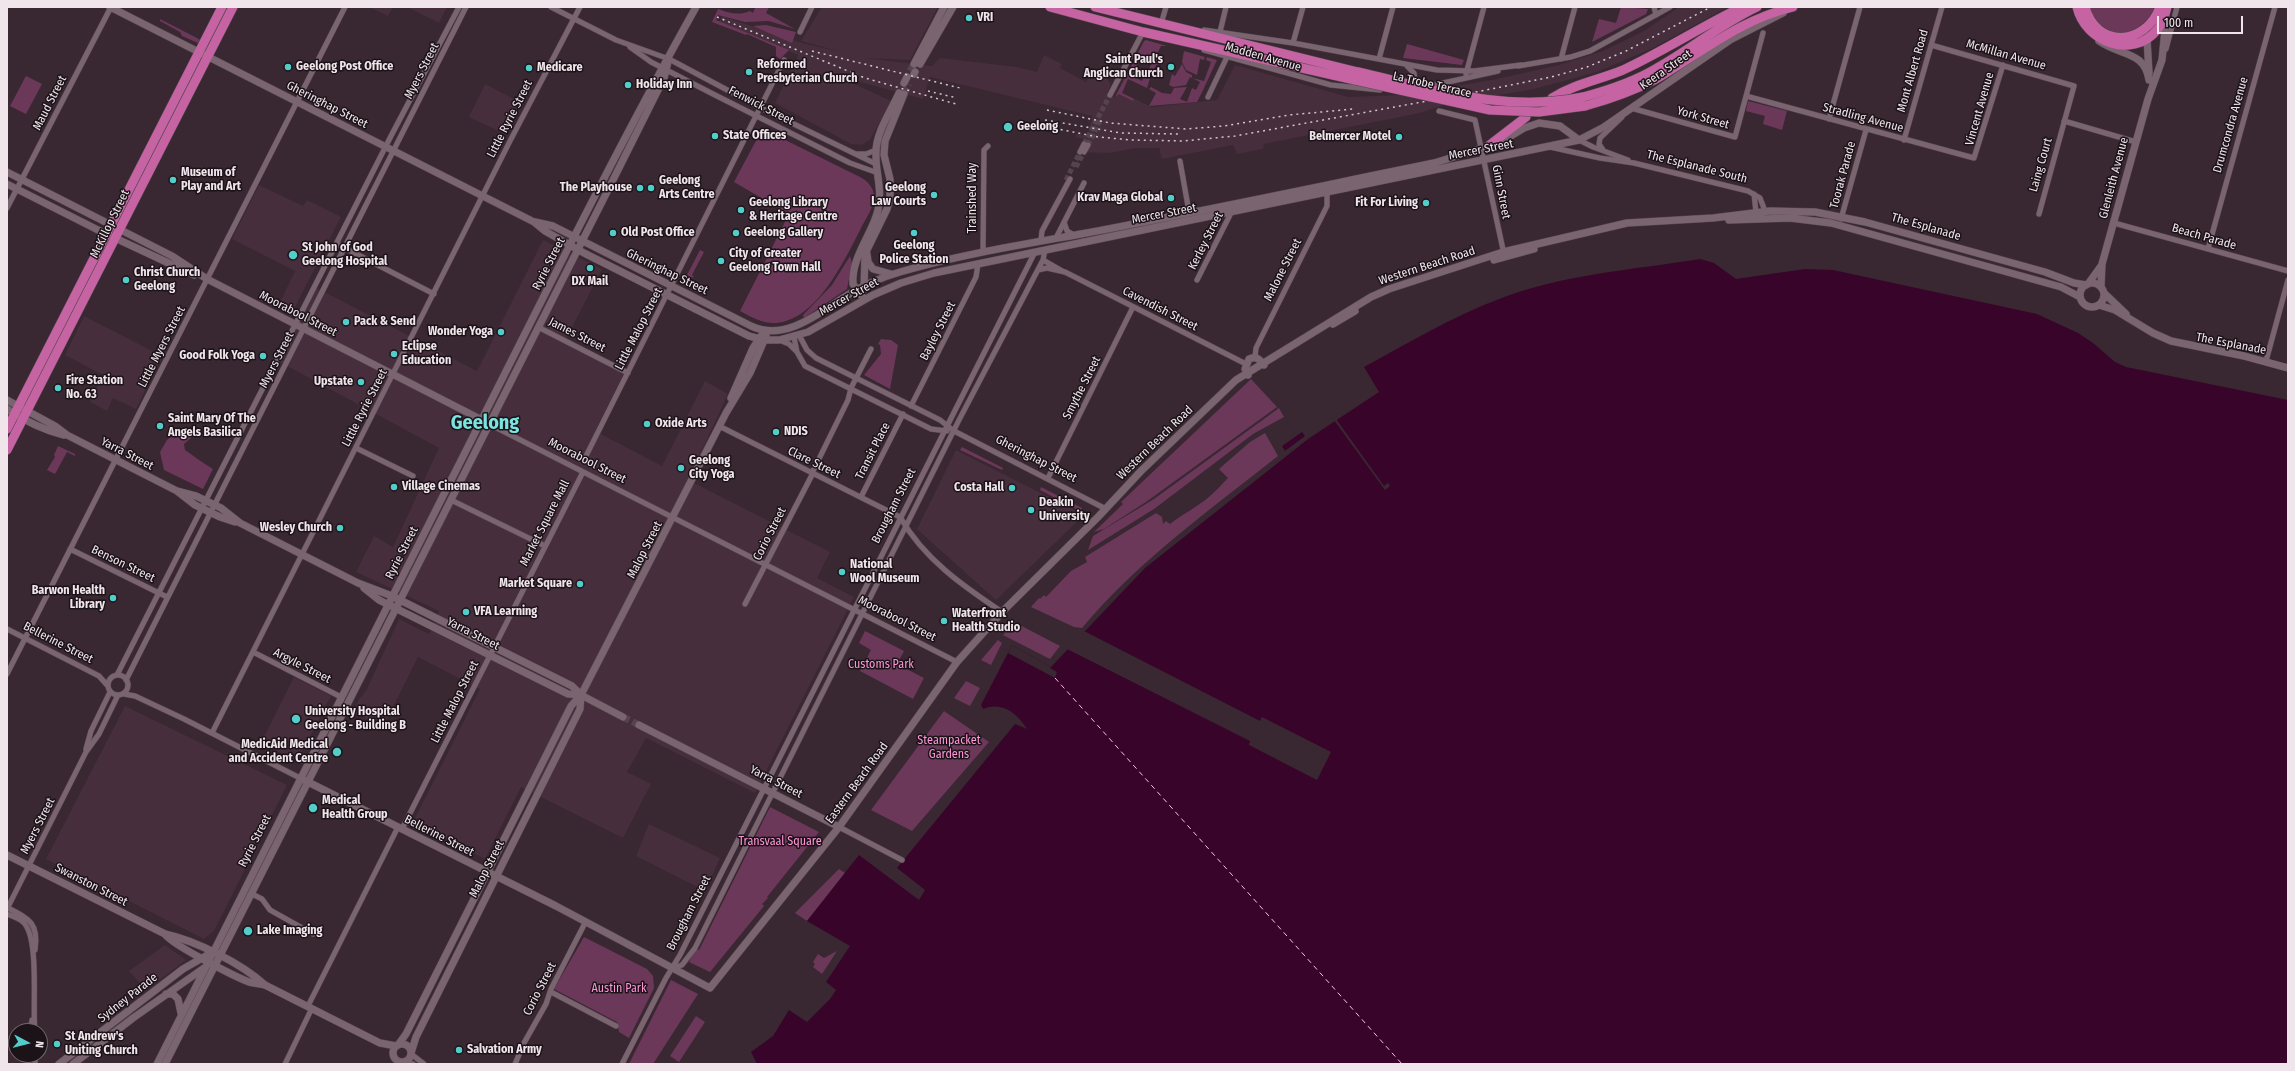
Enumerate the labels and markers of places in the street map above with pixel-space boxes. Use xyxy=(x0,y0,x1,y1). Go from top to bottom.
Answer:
place label: VRI xyxy=(977,11,993,25)
marker: VRI xyxy=(964,13,974,23)
place label: Saint Paul's Anglican Church xyxy=(1084,53,1163,81)
place label: Reformed Presbyterian Church xyxy=(757,58,857,86)
place label: Geelong Post Office xyxy=(296,60,393,74)
place label: Medicare xyxy=(537,61,583,75)
marker: Geelong Post Office xyxy=(283,62,293,72)
marker: Saint Paul's Anglican Church xyxy=(1166,62,1176,72)
marker: Medicare xyxy=(524,63,534,73)
marker: Reformed Presbyterian Church xyxy=(744,67,754,77)
place label: Holiday Inn xyxy=(636,78,692,92)
marker: Holiday Inn xyxy=(623,80,633,90)
place label: Geelong xyxy=(1017,120,1058,134)
marker: Geelong xyxy=(1002,121,1014,133)
place label: State Offices xyxy=(723,129,786,143)
place label: Belmercer Motel xyxy=(1309,130,1391,144)
marker: State Offices xyxy=(710,131,720,141)
marker: Belmercer Motel xyxy=(1394,132,1404,142)
place label: Museum of Play and Art xyxy=(181,166,241,194)
place label: Geelong Arts Centre xyxy=(659,174,715,202)
marker: Museum of Play and Art xyxy=(168,175,178,185)
place label: The Playhouse xyxy=(560,181,632,195)
place label: Geelong Law Courts xyxy=(871,181,926,209)
marker: The Playhouse xyxy=(635,183,645,193)
marker: Geelong Arts Centre xyxy=(646,183,656,193)
marker: Geelong Law Courts xyxy=(929,190,939,200)
place label: Krav Maga Global xyxy=(1077,191,1163,205)
marker: Krav Maga Global xyxy=(1166,193,1176,203)
place label: Geelong Library & Heritage Centre xyxy=(749,196,838,224)
place label: Fit For Living xyxy=(1355,196,1418,210)
marker: Fit For Living xyxy=(1421,198,1431,208)
marker: Geelong Library & Heritage Centre xyxy=(736,205,746,215)
place label: Old Post Office xyxy=(621,226,695,240)
place label: Geelong Gallery xyxy=(744,226,823,240)
marker: Old Post Office xyxy=(608,228,618,238)
marker: Geelong Gallery xyxy=(731,228,741,238)
marker: Geelong Police Station xyxy=(909,228,919,238)
place label: Geelong Police Station xyxy=(880,239,948,267)
place label: St John of God Geelong Hospital xyxy=(302,241,387,269)
place label: City of Greater Geelong Town Hall xyxy=(729,247,821,275)
marker: St John of God Geelong Hospital xyxy=(287,249,299,261)
marker: City of Greater Geelong Town Hall xyxy=(716,256,726,266)
marker: DX Mail xyxy=(585,263,595,273)
place label: Christ Church Geelong xyxy=(134,266,200,294)
marker: Christ Church Geelong xyxy=(121,275,131,285)
place label: DX Mail xyxy=(572,275,608,289)
place label: Pack & Send xyxy=(354,315,416,329)
marker: Pack & Send xyxy=(341,317,351,327)
place label: Wonder Yoga xyxy=(428,325,493,339)
marker: Wonder Yoga xyxy=(496,327,506,337)
place label: Eclipse Education xyxy=(402,340,451,368)
place label: Good Folk Yoga xyxy=(179,349,255,363)
marker: Eclipse Education xyxy=(389,349,399,359)
marker: Good Folk Yoga xyxy=(258,351,268,361)
place label: Fire Station No. 63 xyxy=(66,374,123,402)
place label: Upstate xyxy=(314,375,353,389)
marker: Upstate xyxy=(356,377,366,387)
marker: Fire Station No. 63 xyxy=(53,383,63,393)
place label: Saint Mary Of The Angels Basilica xyxy=(168,412,256,440)
place label: Oxide Arts xyxy=(655,417,707,431)
marker: Oxide Arts xyxy=(642,419,652,429)
marker: Saint Mary Of The Angels Basilica xyxy=(155,421,165,431)
place label: NDIS xyxy=(784,425,808,439)
marker: NDIS xyxy=(771,427,781,437)
place label: Geelong City Yoga xyxy=(689,454,735,482)
marker: Geelong City Yoga xyxy=(676,463,686,473)
place label: Village Cinemas xyxy=(402,480,480,494)
place label: Costa Hall xyxy=(954,481,1004,495)
marker: Village Cinemas xyxy=(389,482,399,492)
marker: Costa Hall xyxy=(1007,483,1017,493)
place label: Deakin University xyxy=(1039,496,1090,524)
marker: Deakin University xyxy=(1026,505,1036,515)
place label: Wesley Church xyxy=(260,521,332,535)
marker: Wesley Church xyxy=(335,523,345,533)
place label: National Wool Museum xyxy=(850,558,919,586)
marker: National Wool Museum xyxy=(837,567,847,577)
place label: Market Square xyxy=(499,577,572,591)
marker: Market Square xyxy=(575,579,585,589)
place label: Barwon Health Library xyxy=(32,584,105,612)
marker: Barwon Health Library xyxy=(108,593,118,603)
place label: VFA Learning xyxy=(474,605,537,619)
marker: VFA Learning xyxy=(461,607,471,617)
place label: Waterfront Health Studio xyxy=(952,607,1020,635)
marker: Waterfront Health Studio xyxy=(939,616,949,626)
place label: University Hospital Geelong - Building B xyxy=(305,705,406,733)
marker: University Hospital Geelong - Building B xyxy=(290,713,302,725)
place label: MedicAid Medical and Accident Centre xyxy=(228,738,328,766)
marker: MedicAid Medical and Accident Centre xyxy=(331,746,343,758)
place label: Medical Health Group xyxy=(322,794,388,822)
marker: Medical Health Group xyxy=(307,802,319,814)
place label: Lake Imaging xyxy=(257,924,323,938)
marker: Lake Imaging xyxy=(242,925,254,937)
place label: St Andrew's Uniting Church xyxy=(65,1030,138,1058)
marker: St Andrew's Uniting Church xyxy=(52,1039,62,1049)
place label: Salvation Army xyxy=(467,1043,542,1057)
marker: Salvation Army xyxy=(454,1045,464,1055)

